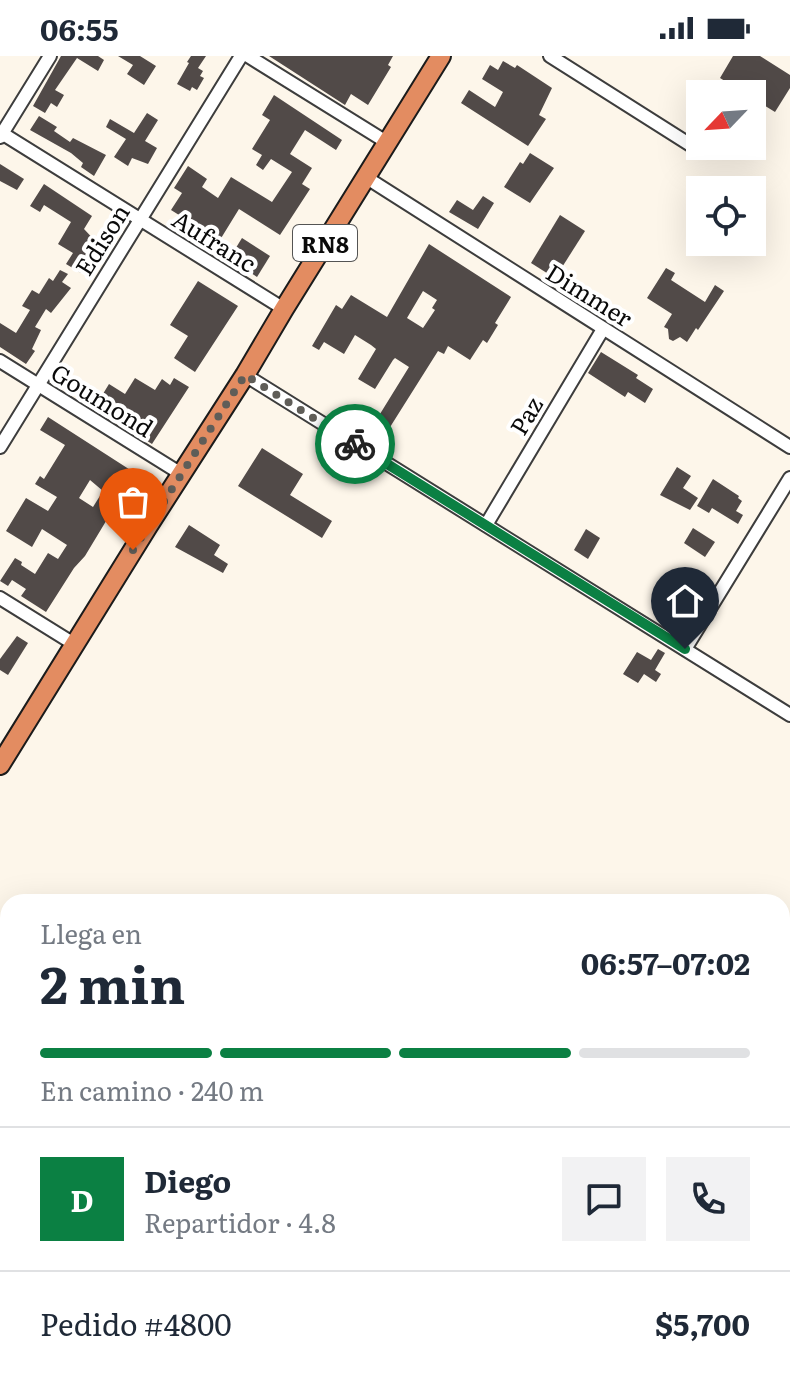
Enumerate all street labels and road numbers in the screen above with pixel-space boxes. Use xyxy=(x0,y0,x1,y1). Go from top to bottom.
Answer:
street label: Edison xyxy=(65,196,137,282)
street label: Aufranc xyxy=(166,201,264,279)
road number: RN8 xyxy=(293,225,357,261)
street label: Dimmer xyxy=(540,254,641,335)
street label: Goumond xyxy=(45,354,161,444)
street label: Paz xyxy=(500,389,550,441)

